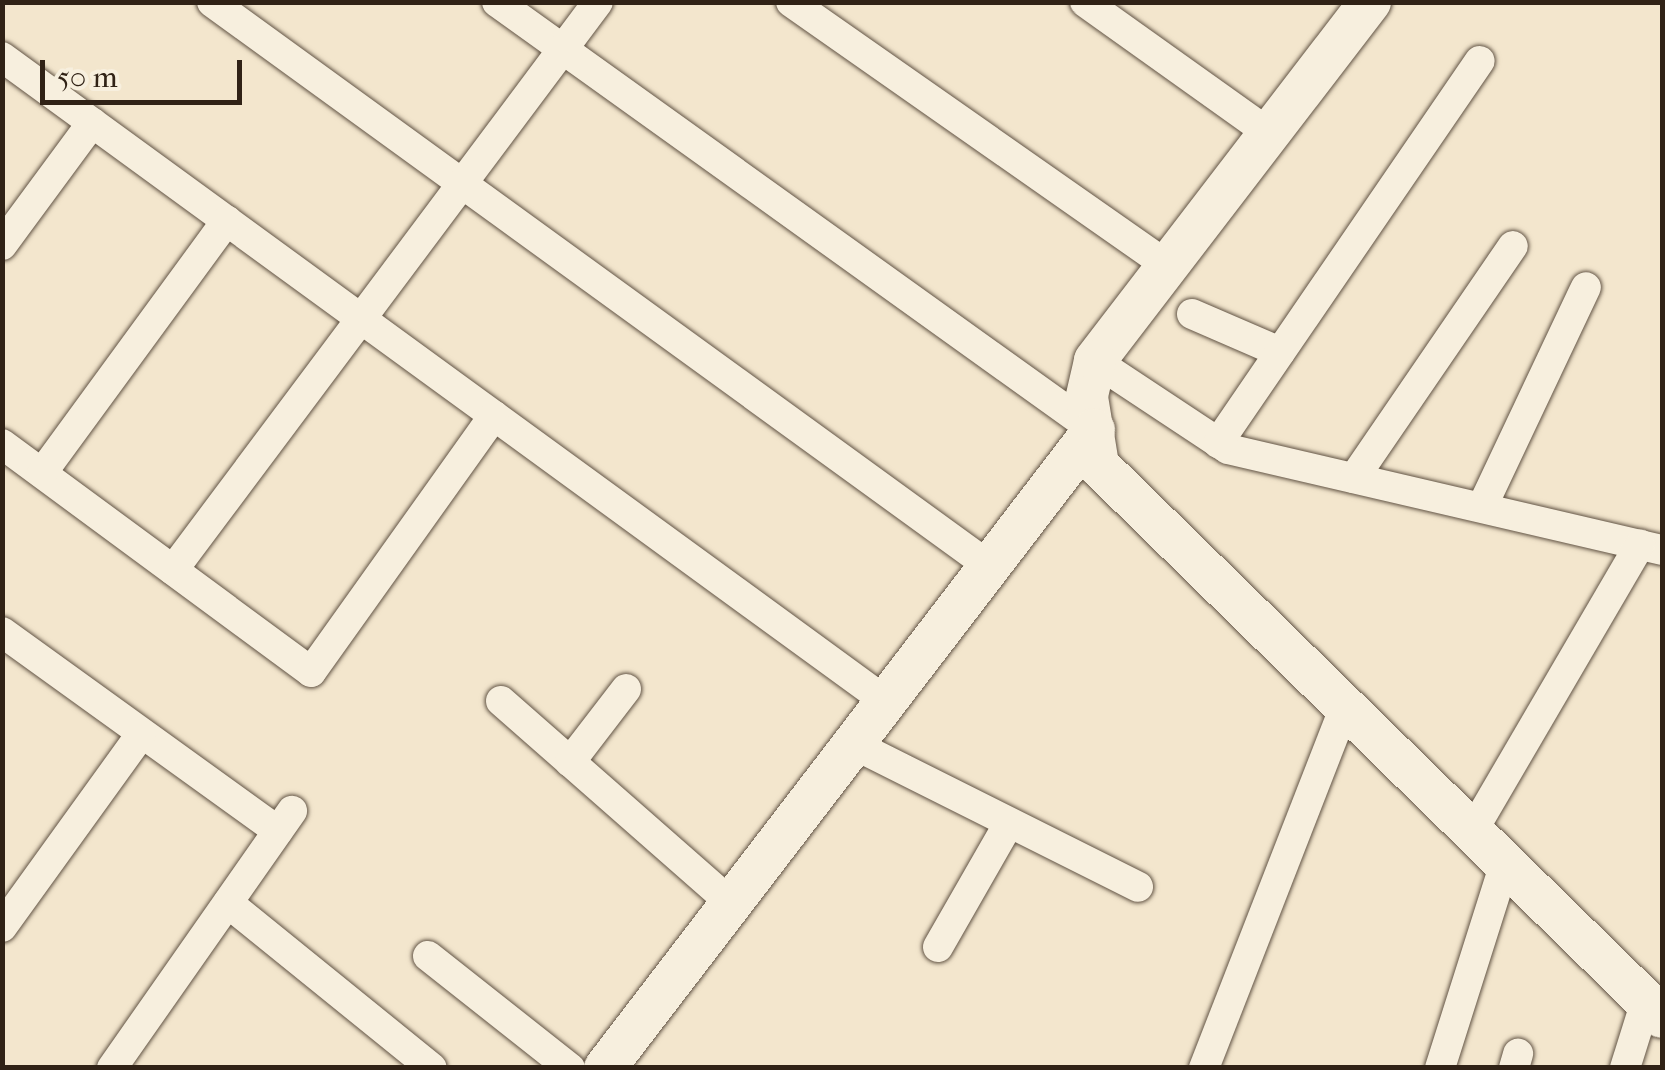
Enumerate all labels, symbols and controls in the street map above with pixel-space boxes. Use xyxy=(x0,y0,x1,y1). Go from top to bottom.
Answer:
scale bar xyxy=(45,40,248,102)
text: 50 m xyxy=(57,60,118,95)

